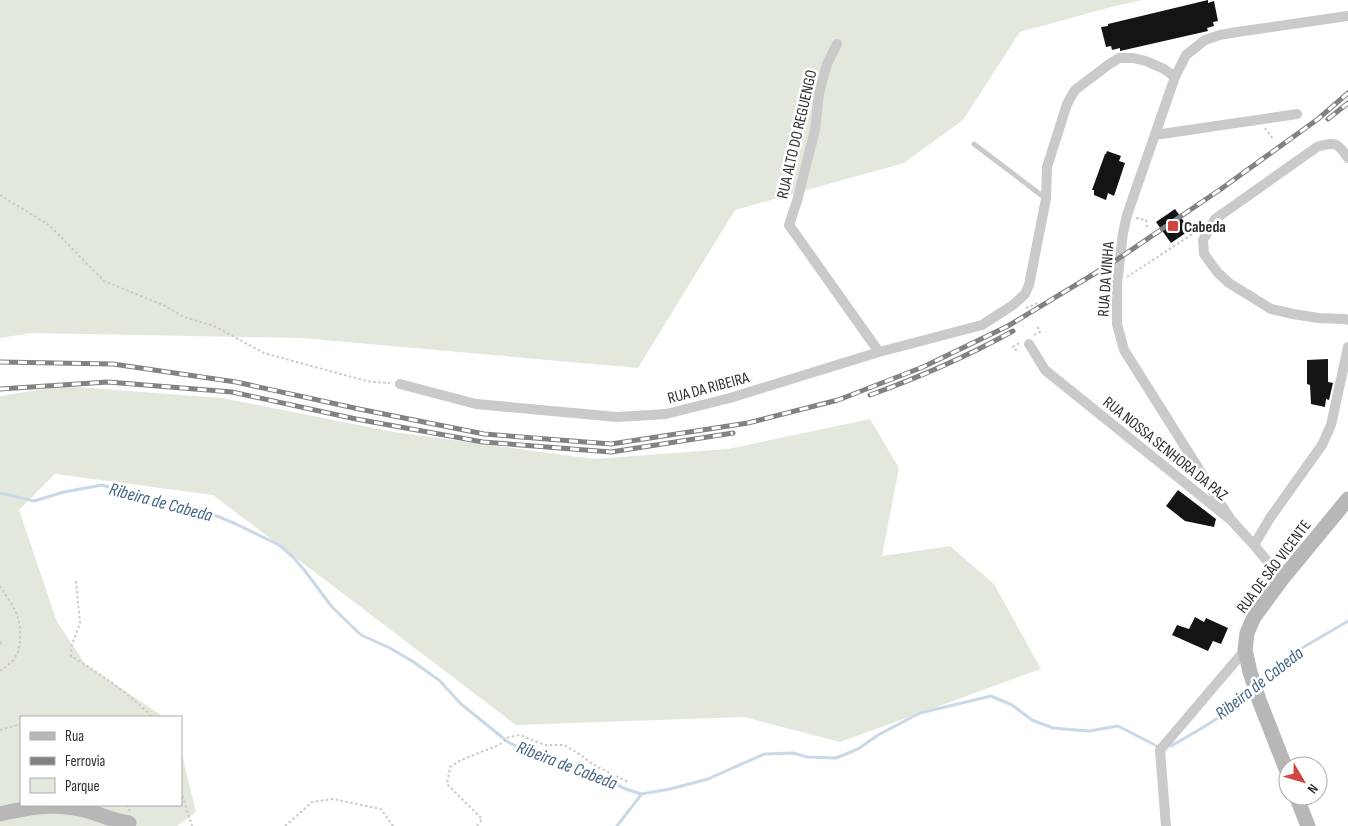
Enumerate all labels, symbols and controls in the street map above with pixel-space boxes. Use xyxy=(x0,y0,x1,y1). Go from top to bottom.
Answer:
street label: RUA ALTO DO REGUENGO xyxy=(773,68,822,201)
place label: Cabeda xyxy=(1184,218,1226,237)
marker: Cabeda xyxy=(1166,219,1180,233)
street label: RUA DA VINHA xyxy=(1094,241,1119,317)
street label: RUA DA RIBEIRA xyxy=(666,368,751,408)
street label: RUA NOSSA SENHORA DA PAZ xyxy=(1099,393,1231,505)
water label: Ribeira de Cabeda xyxy=(107,479,215,526)
street label: RUA DE SÃO VICENTE xyxy=(1233,517,1315,617)
water label: Ribeira de Cabeda xyxy=(1211,642,1308,724)
legend xyxy=(20,716,182,806)
text: Rua xyxy=(65,727,84,746)
water label: Ribeira de Cabeda xyxy=(514,737,621,794)
text: Ferrovia xyxy=(65,752,106,771)
north arrow xyxy=(1278,756,1328,806)
text: Parque xyxy=(65,777,100,796)
text: N xyxy=(1304,781,1322,797)

